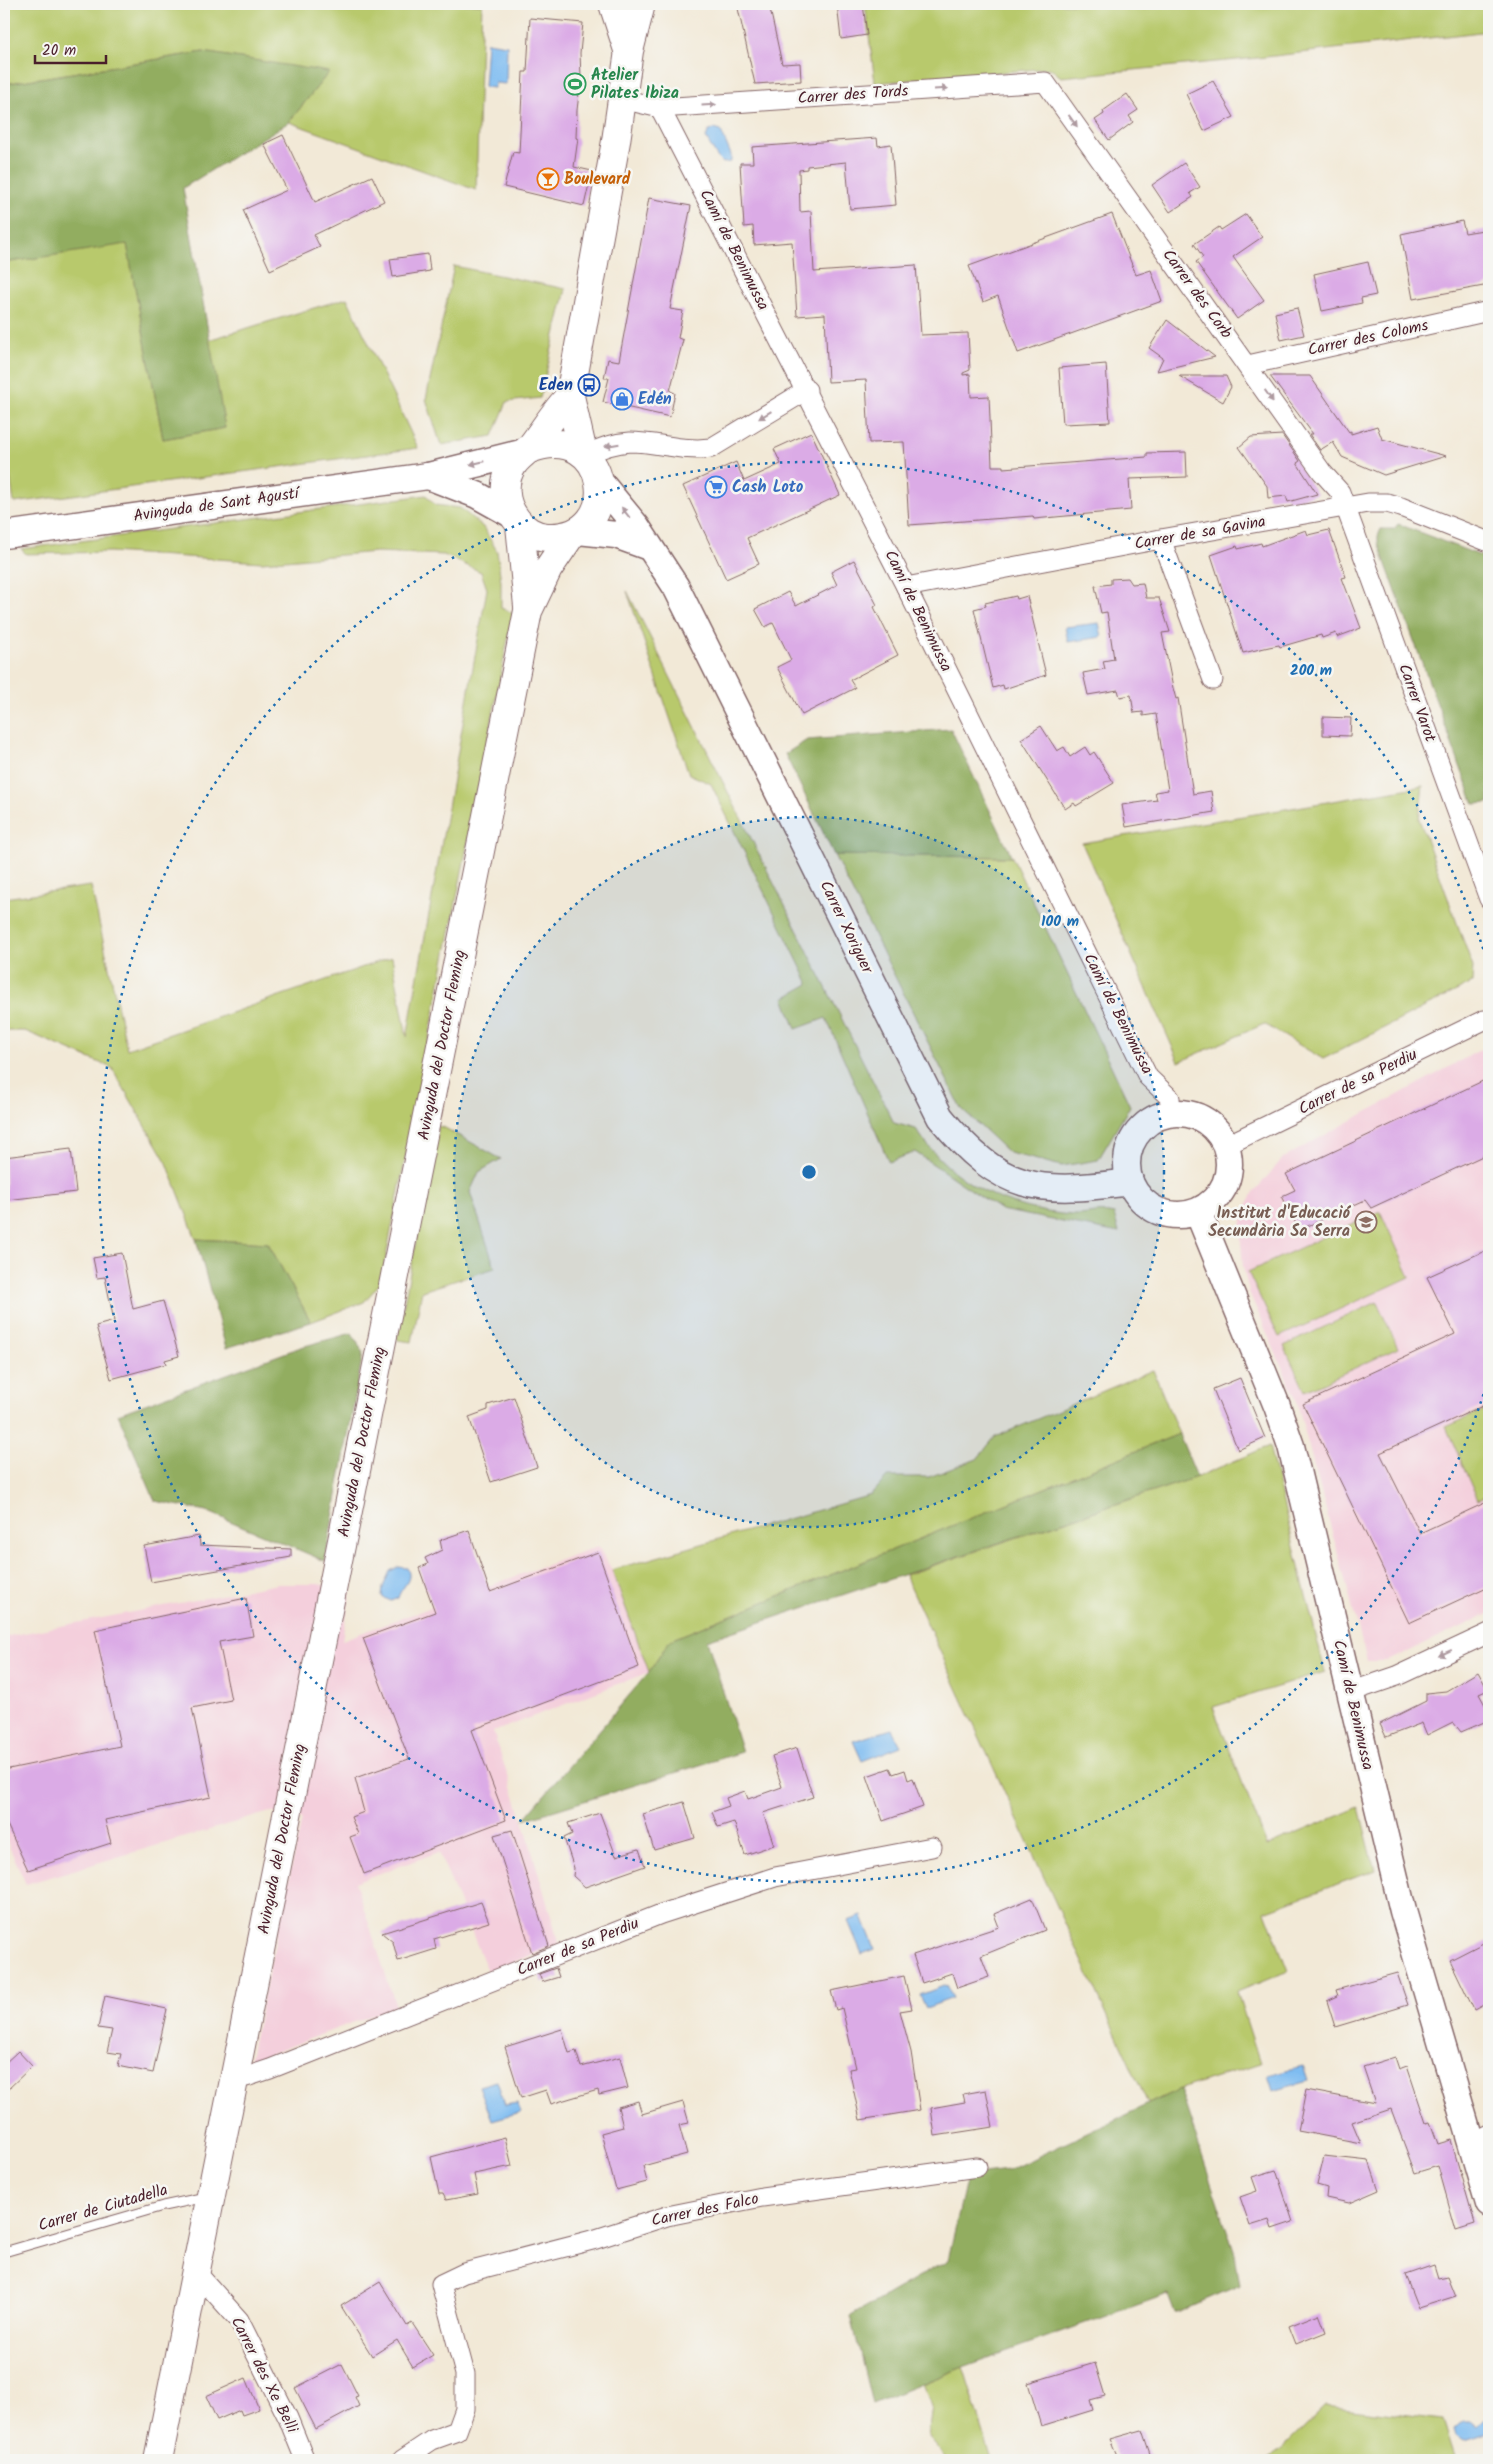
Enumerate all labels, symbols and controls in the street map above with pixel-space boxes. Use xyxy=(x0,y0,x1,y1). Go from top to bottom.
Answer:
scale bar xyxy=(35,32,106,64)
text: 20 m xyxy=(42,39,76,63)
place label: Atelier Pilates Ibiza xyxy=(591,63,679,106)
sports icon: Atelier Pilates Ibiza xyxy=(563,72,587,96)
street label: Carrer des Tords xyxy=(797,79,909,111)
one-way arrow xyxy=(933,84,949,92)
one-way arrow xyxy=(701,100,717,108)
one-way arrow xyxy=(1068,115,1078,128)
bar icon: Boulevard xyxy=(536,167,560,191)
place label: Boulevard xyxy=(564,167,631,192)
street label: Camí de Benimussa xyxy=(693,185,775,315)
street label: Carrer des Corb xyxy=(1156,244,1238,345)
street label: Carrer des Coloms xyxy=(1305,313,1431,363)
place label: Eden xyxy=(539,373,573,398)
bus stop icon: Eden xyxy=(577,373,601,397)
shop icon: Edén xyxy=(610,387,634,411)
place label: Edén xyxy=(638,387,672,412)
one-way arrow xyxy=(1264,389,1274,403)
one-way arrow xyxy=(758,411,771,420)
one-way arrow xyxy=(604,441,620,449)
one-way arrow xyxy=(470,459,485,467)
supermarket icon: Cash Loto xyxy=(704,475,728,499)
place label: Cash Loto xyxy=(732,475,803,500)
street label: Avinguda de Sant Agustí xyxy=(132,481,302,529)
one-way arrow xyxy=(621,506,631,520)
street label: Carrer de sa Gavina xyxy=(1132,509,1268,557)
street label: Camí de Benimussa xyxy=(878,546,958,676)
text: 200 m xyxy=(1290,659,1332,683)
street label: Carrer Varot xyxy=(1391,660,1443,746)
street label: Carrer Xoriguer xyxy=(813,876,880,979)
text: 100 m xyxy=(1041,910,1079,934)
street label: Avinguda del Doctor Fleming xyxy=(411,948,473,1142)
street label: Camí de Benimussa xyxy=(1077,949,1159,1079)
street label: Carrer de sa Perdiu xyxy=(1294,1042,1422,1122)
centre of rings xyxy=(800,1163,818,1181)
place label: Institut d'Educació Secundària Sa Serra xyxy=(1208,1201,1352,1244)
school or university icon: Institut d'Educació Secundària Sa Serra xyxy=(1354,1210,1378,1234)
street label: Avinguda del Doctor Fleming xyxy=(331,1345,393,1539)
street label: Camí de Benimussa xyxy=(1326,1637,1380,1773)
one-way arrow xyxy=(1438,1650,1452,1658)
street label: Avinguda del Doctor Fleming xyxy=(251,1742,313,1936)
street label: Carrer de sa Perdiu xyxy=(513,1911,643,1983)
street label: Carrer de Ciutadella xyxy=(35,2178,171,2238)
street label: Carrer des Falco xyxy=(649,2186,761,2234)
street label: Carrer des Xe Belli xyxy=(224,2312,305,2439)

